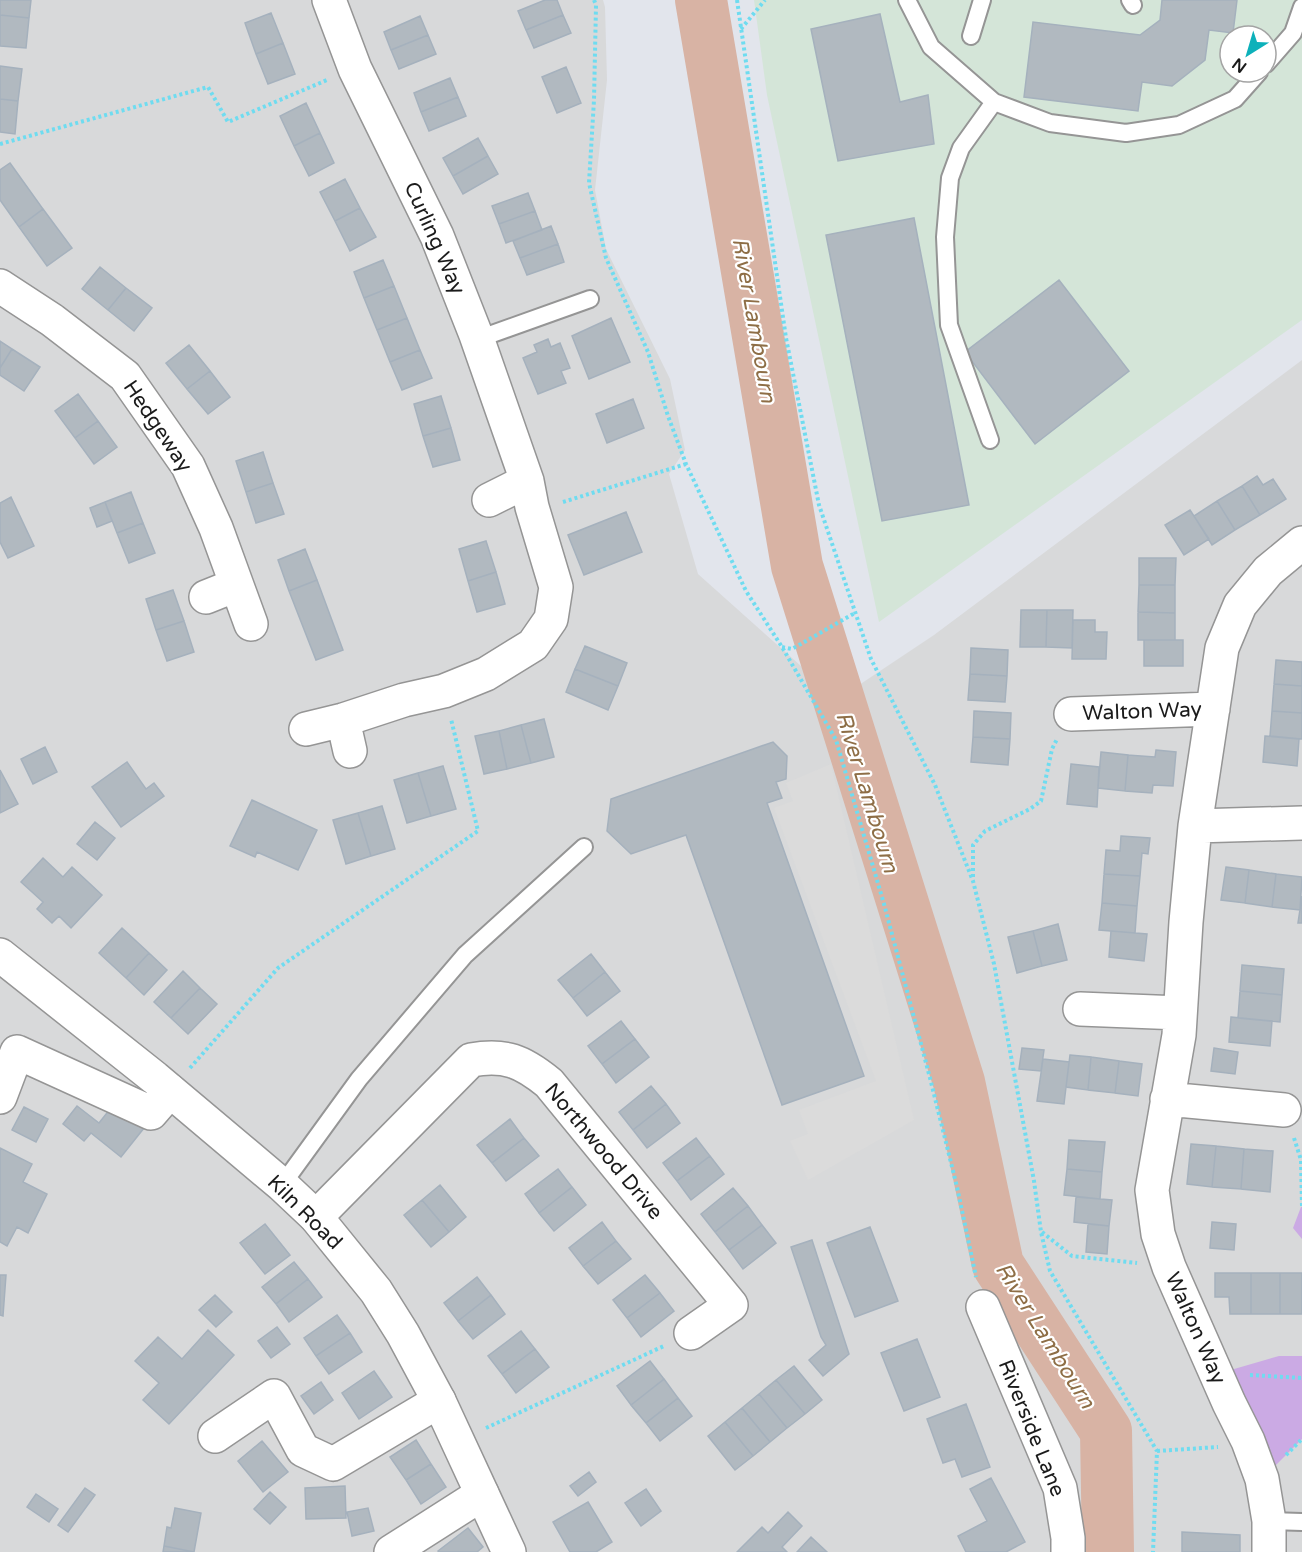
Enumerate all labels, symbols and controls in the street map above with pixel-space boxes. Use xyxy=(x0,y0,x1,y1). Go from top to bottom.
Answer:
north arrow xyxy=(1218,24,1278,84)
text: N xyxy=(1228,53,1251,77)
street label: Curling Way xyxy=(399,178,470,298)
water label: River Lambourn xyxy=(727,236,781,405)
street label: Hedgeway xyxy=(118,376,197,477)
street label: Walton Way xyxy=(1082,697,1202,726)
water label: River Lambourn xyxy=(830,709,904,876)
street label: Northwood Drive xyxy=(539,1078,668,1225)
street label: Kiln Road xyxy=(262,1170,347,1255)
water label: River Lambourn xyxy=(990,1258,1101,1414)
street label: Walton Way xyxy=(1160,1268,1231,1388)
street label: Riverside Lane xyxy=(993,1356,1070,1500)

